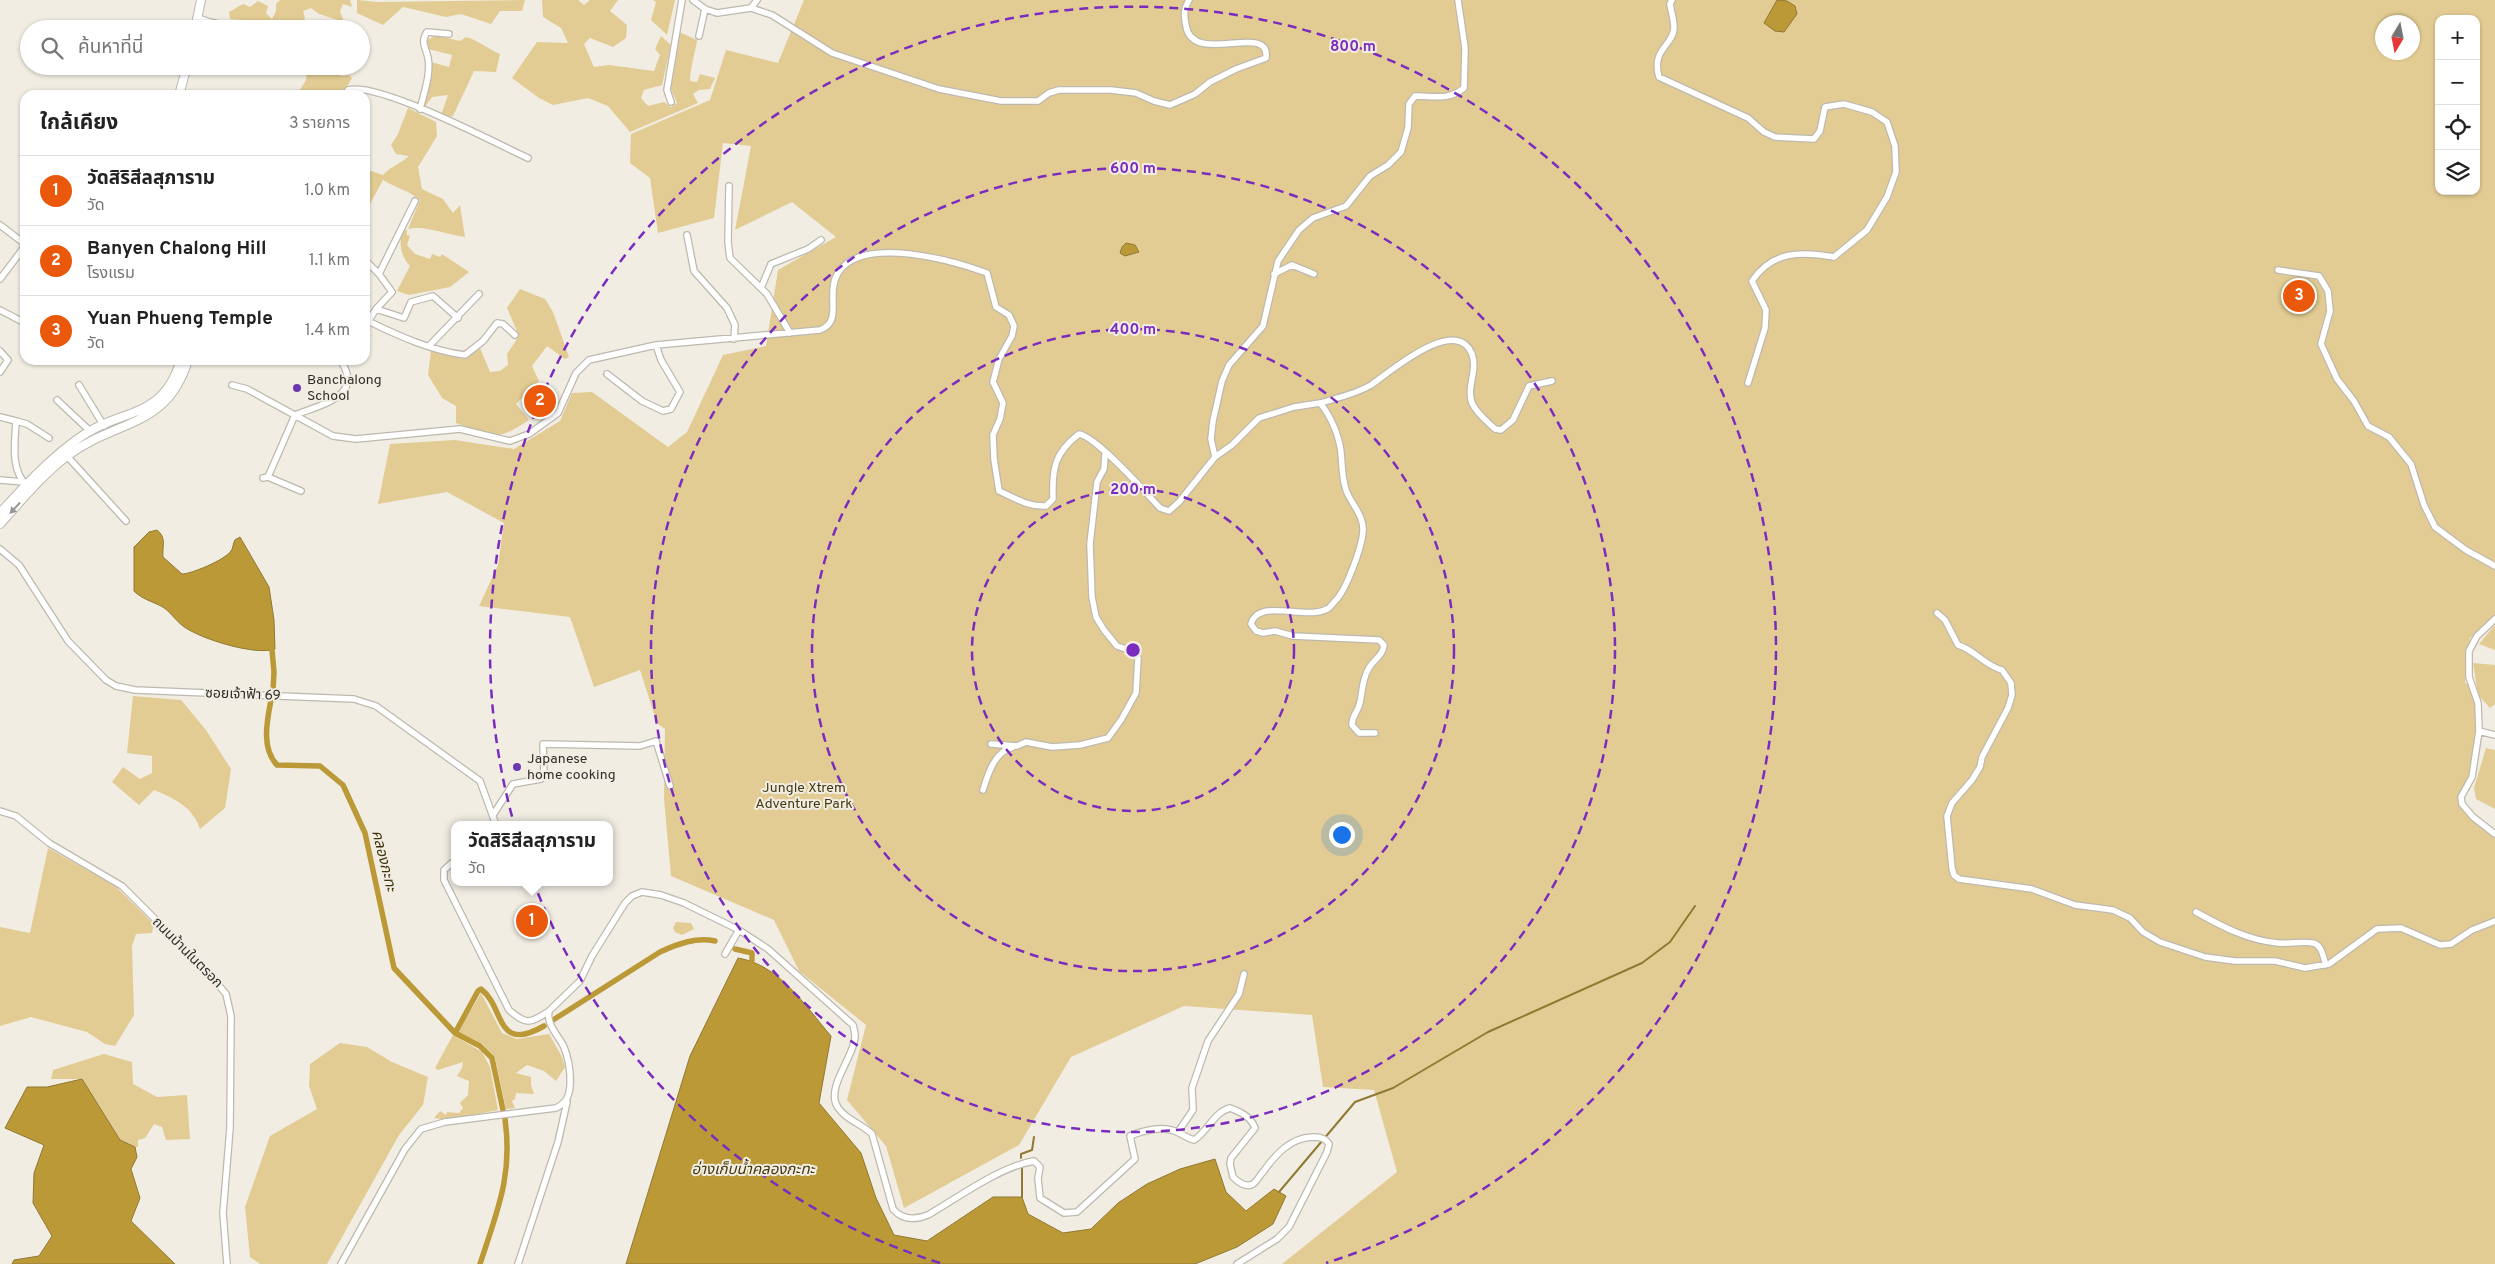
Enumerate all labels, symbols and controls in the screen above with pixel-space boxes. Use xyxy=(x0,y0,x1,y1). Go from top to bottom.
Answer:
north arrow xyxy=(2375,15,2420,60)
map controls xyxy=(2435,15,2480,195)
button: + xyxy=(2435,15,2480,60)
search box xyxy=(20,20,370,75)
icon: search xyxy=(38,34,66,62)
text: ค้นหาที่นี่ xyxy=(78,36,143,60)
text: 800 m xyxy=(1330,38,1376,57)
button: − xyxy=(2435,60,2480,105)
button: locate xyxy=(2435,105,2480,150)
text: ใกล้เคียง xyxy=(40,110,118,137)
text: 3 รายการ xyxy=(289,114,350,134)
button: layers xyxy=(2435,150,2480,195)
text: 600 m xyxy=(1110,160,1156,179)
text: วัดสิริสีลสุภาราม xyxy=(87,167,215,191)
text: 1 xyxy=(53,181,59,201)
text: 1.0 km xyxy=(304,181,350,201)
text: วัด xyxy=(87,196,105,216)
text: Banyen Chalong Hill xyxy=(87,237,267,261)
text: 2 xyxy=(51,251,61,271)
text: 1.1 km xyxy=(309,251,350,271)
text: โรงแรม xyxy=(87,264,135,284)
pin: 3 xyxy=(2283,277,2315,315)
text: Yuan Phueng Temple xyxy=(87,307,273,331)
text: 3 xyxy=(51,321,61,341)
text: 1.4 km xyxy=(305,321,350,341)
text: 400 m xyxy=(1110,321,1156,340)
text: วัด xyxy=(87,334,105,354)
place label: Banchalong School xyxy=(307,372,382,405)
marker: Banchalong School xyxy=(291,382,303,394)
pin: 2 xyxy=(524,382,556,420)
text: 200 m xyxy=(1110,481,1156,500)
one-way arrow xyxy=(9,502,20,515)
centre of rings xyxy=(1124,641,1142,659)
street label: ซอยเจ้าฟ้า 69 xyxy=(205,685,281,705)
place label: Japanese home cooking xyxy=(527,751,616,784)
marker: Japanese home cooking xyxy=(511,761,523,773)
park label: Jungle Xtrem Adventure Park xyxy=(755,780,853,813)
popup xyxy=(451,821,613,886)
your location xyxy=(1329,822,1355,848)
water label: คลองกะทะ xyxy=(366,828,400,896)
text: วัดสิริสีลสุภาราม xyxy=(468,830,596,854)
text: วัด xyxy=(468,859,486,879)
pin: 1 xyxy=(516,902,548,940)
street label: ถนนบ้านในตรอก xyxy=(148,914,226,992)
water label: อ่างเก็บน้ำคลองกะทะ xyxy=(691,1158,817,1180)

